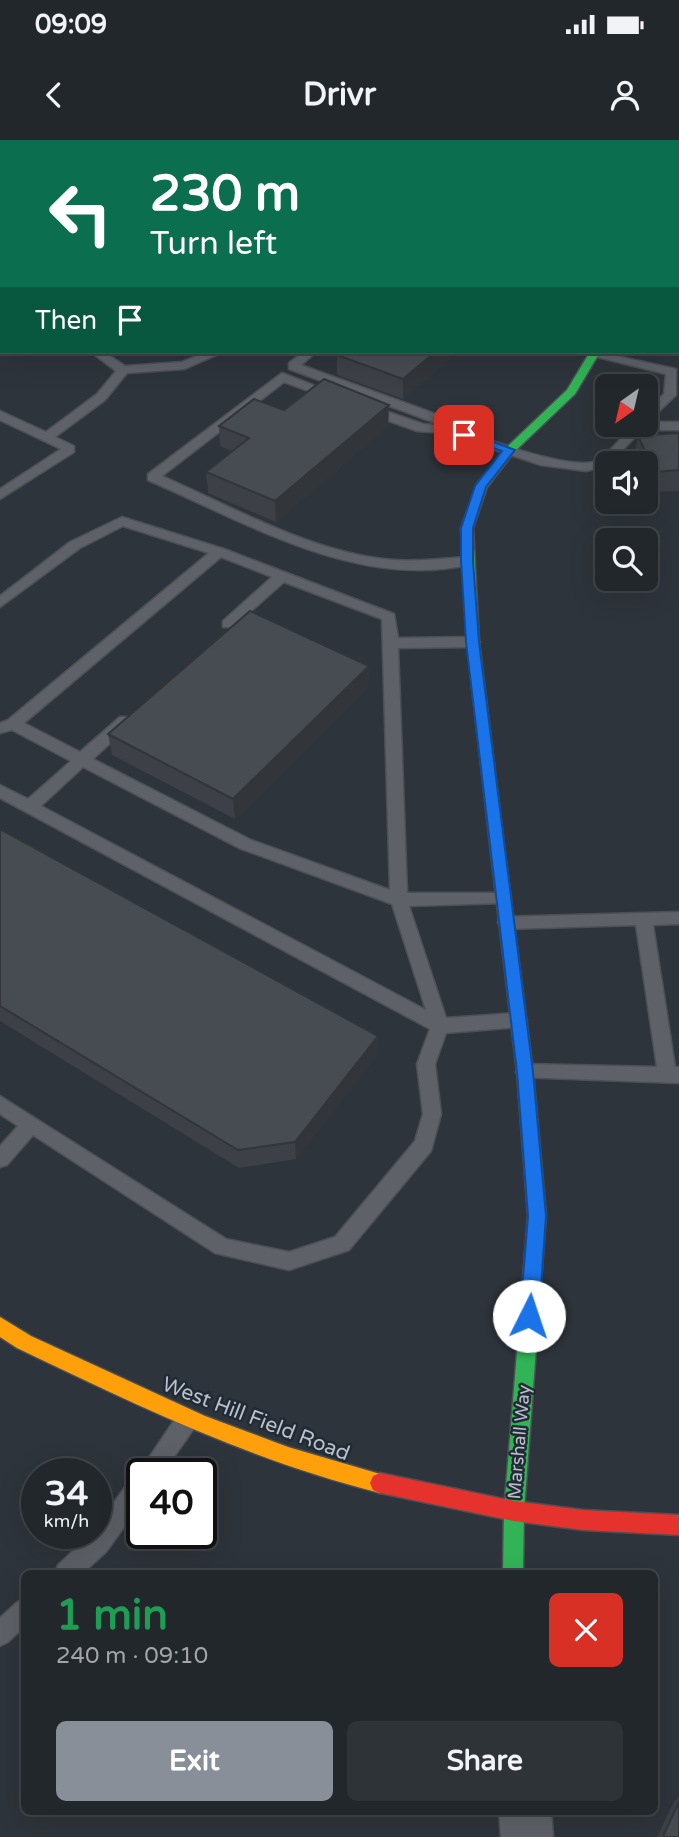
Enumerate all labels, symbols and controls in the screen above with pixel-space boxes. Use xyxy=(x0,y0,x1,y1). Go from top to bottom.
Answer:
text: 09:09 xyxy=(35,9,107,40)
icon: back xyxy=(35,76,73,114)
text: Drivr xyxy=(303,76,376,114)
icon: person xyxy=(606,76,644,114)
text: 230 m xyxy=(150,165,300,224)
icon: left xyxy=(35,168,126,259)
text: Turn left xyxy=(150,225,277,263)
icon: arrive xyxy=(111,301,149,339)
text: Then xyxy=(35,305,97,336)
north arrow xyxy=(595,374,658,438)
map controls xyxy=(595,374,658,591)
pin xyxy=(434,405,494,465)
icon: arrive xyxy=(445,416,483,454)
button: sound xyxy=(595,451,658,514)
button: search xyxy=(595,528,658,591)
position arrow xyxy=(492,1279,566,1353)
street label: West Hill Field Road xyxy=(159,1372,353,1466)
street label: Marshall Way xyxy=(503,1383,535,1500)
speed limit sign: 40 xyxy=(126,1458,217,1549)
text: 34 xyxy=(45,1473,88,1515)
text: km/h xyxy=(44,1510,89,1532)
text: 1 min xyxy=(56,1590,168,1641)
button: close xyxy=(549,1593,623,1667)
text: 240 m · 09:10 xyxy=(56,1642,208,1670)
button: Exit xyxy=(56,1721,333,1801)
button: Share xyxy=(347,1721,623,1801)

